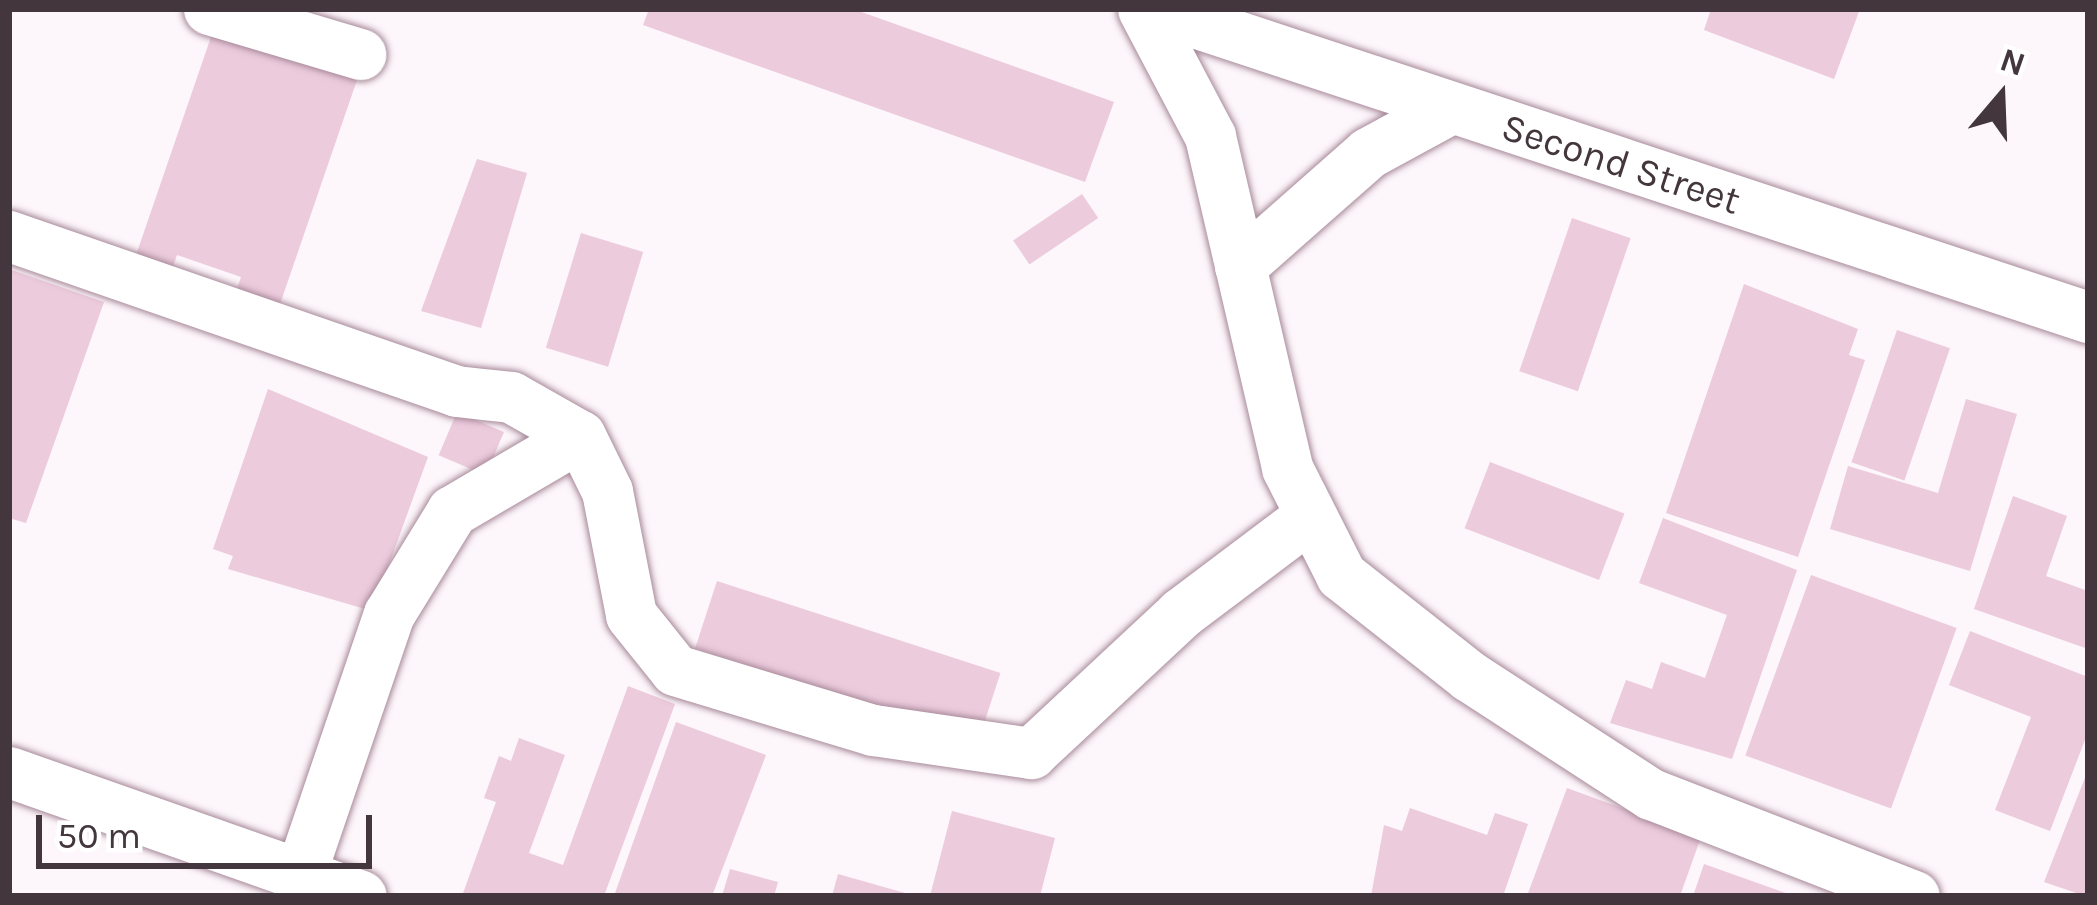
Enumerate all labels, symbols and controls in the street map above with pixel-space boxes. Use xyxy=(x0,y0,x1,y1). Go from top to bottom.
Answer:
north arrow xyxy=(1941,36,2061,156)
text: N xyxy=(1995,40,2030,84)
street label: Second Street xyxy=(1496,103,1746,225)
scale bar xyxy=(42,791,378,865)
text: 50 m xyxy=(57,815,141,857)

